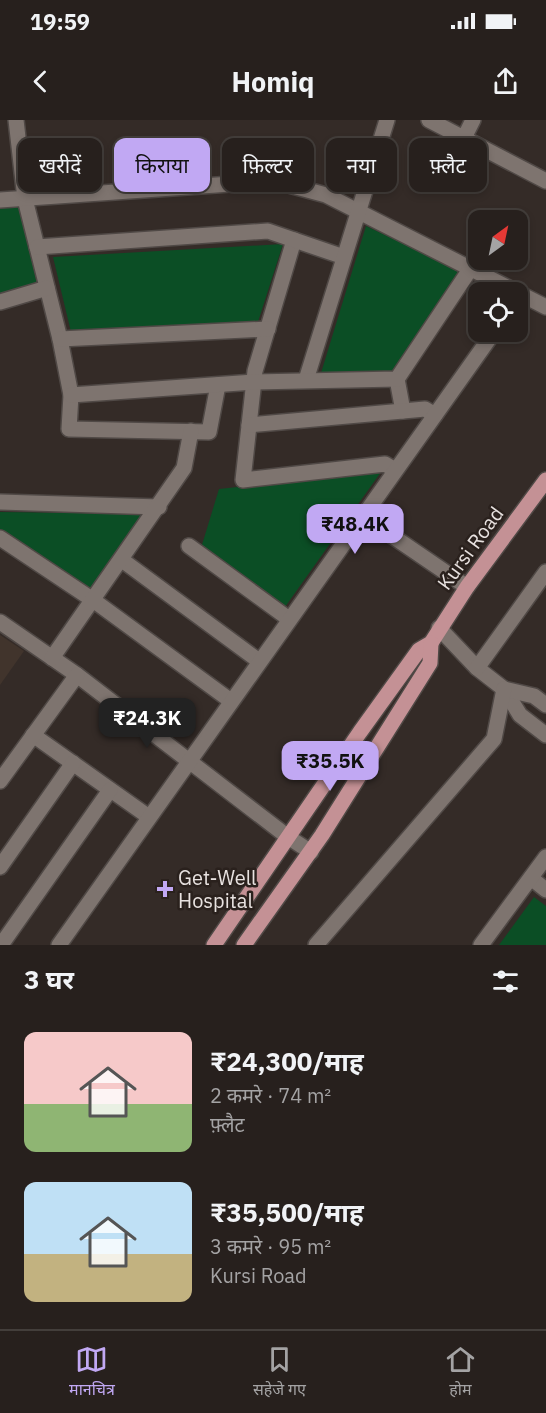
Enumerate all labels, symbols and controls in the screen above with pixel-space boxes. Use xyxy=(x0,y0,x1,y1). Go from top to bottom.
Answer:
text: 19:59 xyxy=(30,7,90,36)
text: Homiq xyxy=(231,64,315,99)
icon: back xyxy=(24,65,57,98)
icon: share xyxy=(489,65,522,98)
chip: खरीदें xyxy=(18,138,102,192)
chip: किराया xyxy=(114,138,210,192)
chip: फ़िल्टर xyxy=(222,138,314,192)
chip: नया xyxy=(326,138,397,192)
chip: फ़्लैट xyxy=(409,138,487,192)
north arrow xyxy=(468,210,528,270)
map controls xyxy=(468,210,528,342)
button: locate xyxy=(468,282,528,342)
street label: Kursi Road xyxy=(431,501,509,595)
pin: ₹48.4K xyxy=(306,504,404,555)
text: ₹48.4K xyxy=(321,510,389,537)
pin: ₹24.3K xyxy=(98,698,196,749)
text: ₹24.3K xyxy=(113,704,181,731)
pin: ₹35.5K xyxy=(281,741,379,792)
text: ₹35.5K xyxy=(296,747,364,774)
place label: Get-Well Hospital xyxy=(178,864,257,914)
marker: Get-Well Hospital xyxy=(156,880,174,898)
text: 3 घर xyxy=(24,962,74,996)
icon: filters xyxy=(489,965,522,998)
text: ₹24,300/माह xyxy=(210,1044,364,1078)
icon: home xyxy=(72,1056,144,1128)
text: 2 कमरे · 74 m² xyxy=(210,1082,331,1109)
text: फ़्लैट xyxy=(210,1111,245,1138)
text: ₹35,500/माह xyxy=(210,1195,364,1229)
icon: home xyxy=(72,1206,144,1278)
text: 3 कमरे · 95 m² xyxy=(210,1233,331,1260)
text: Kursi Road xyxy=(210,1262,307,1289)
tab: मानचित्र xyxy=(69,1343,115,1402)
tab: सहेजे गए xyxy=(253,1343,306,1402)
tab: होम xyxy=(444,1343,477,1402)

